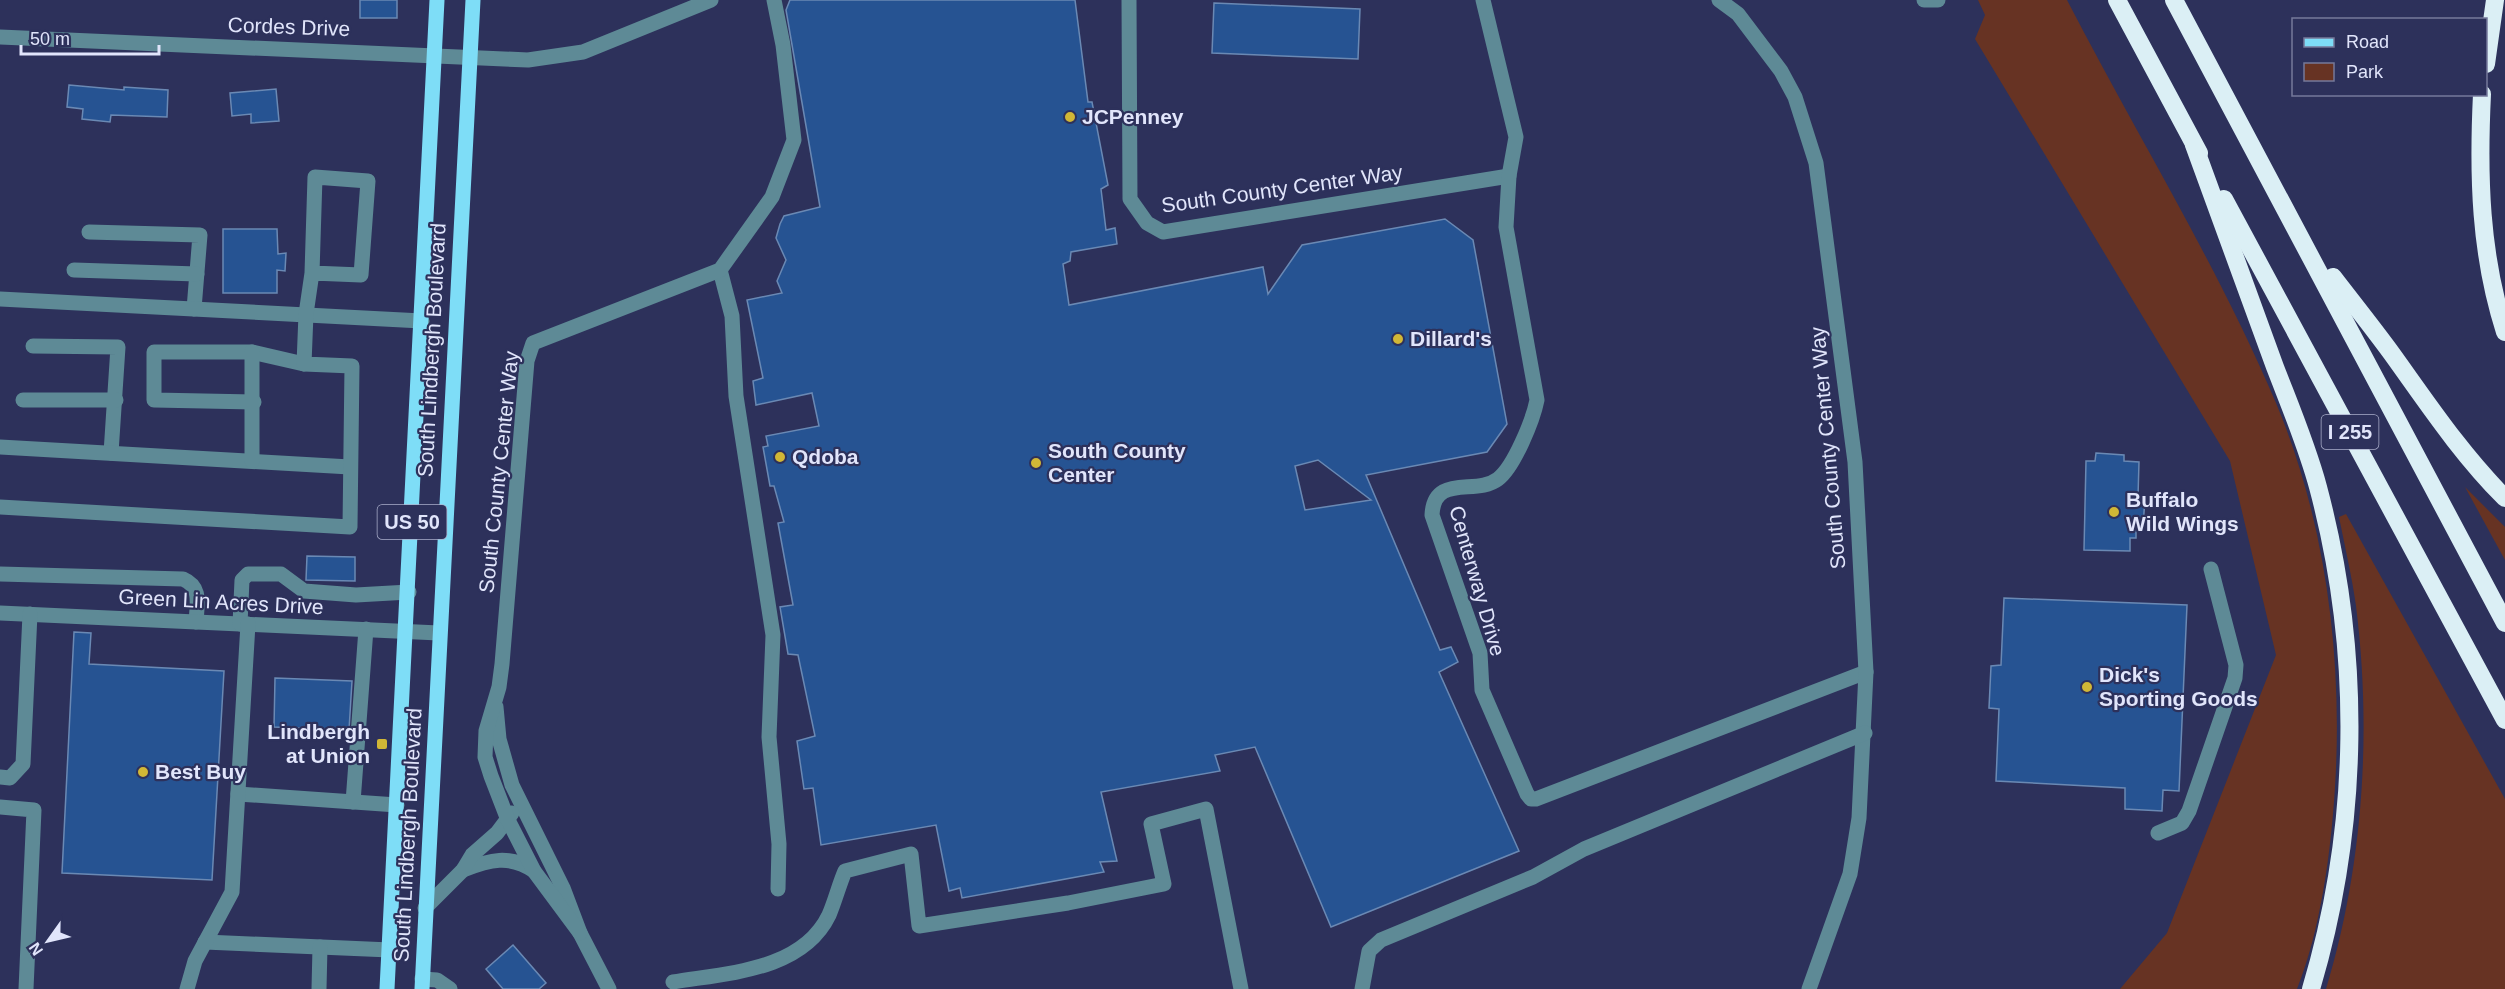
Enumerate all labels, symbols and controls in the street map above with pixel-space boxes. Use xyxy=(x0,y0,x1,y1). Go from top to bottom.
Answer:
street label: Cordes Drive xyxy=(227,13,351,40)
scale bar xyxy=(21,18,159,56)
legend xyxy=(2292,18,2487,96)
text: 50 m xyxy=(30,29,70,49)
text: Road xyxy=(2346,32,2389,52)
text: Park xyxy=(2346,62,2384,82)
place label: JCPenney xyxy=(1082,105,1184,128)
marker: JCPenney xyxy=(1063,110,1077,124)
street label: South County Center Way xyxy=(1160,160,1404,217)
street label: South Lindbergh Boulevard xyxy=(413,222,450,478)
street label: South County Center Way xyxy=(1805,325,1850,570)
place label: Dillard's xyxy=(1410,327,1492,350)
marker: Dillard's xyxy=(1391,332,1405,346)
street label: South County Center Way xyxy=(474,349,523,594)
road number: I 255 xyxy=(2322,415,2378,449)
place label: South County Center xyxy=(1048,439,1186,486)
place label: Qdoba xyxy=(792,445,859,468)
marker: Qdoba xyxy=(773,450,787,464)
marker: South County Center xyxy=(1029,456,1043,470)
place label: Buffalo Wild Wings xyxy=(2126,488,2239,535)
street label: Centerway Drive xyxy=(1445,503,1510,659)
road number: US 50 xyxy=(378,505,446,539)
marker: Buffalo Wild Wings xyxy=(2107,505,2121,519)
street label: Green Lin Acres Drive xyxy=(118,585,324,618)
place label: Dick's Sporting Goods xyxy=(2099,663,2258,710)
marker: Dick's Sporting Goods xyxy=(2080,680,2094,694)
street label: South Lindbergh Boulevard xyxy=(389,707,426,963)
place label: Lindbergh at Union xyxy=(267,720,370,767)
marker: Lindbergh at Union xyxy=(375,737,389,751)
place label: Best Buy xyxy=(155,760,246,783)
marker: Best Buy xyxy=(136,765,150,779)
north arrow xyxy=(18,911,78,971)
text: N xyxy=(26,940,46,959)

